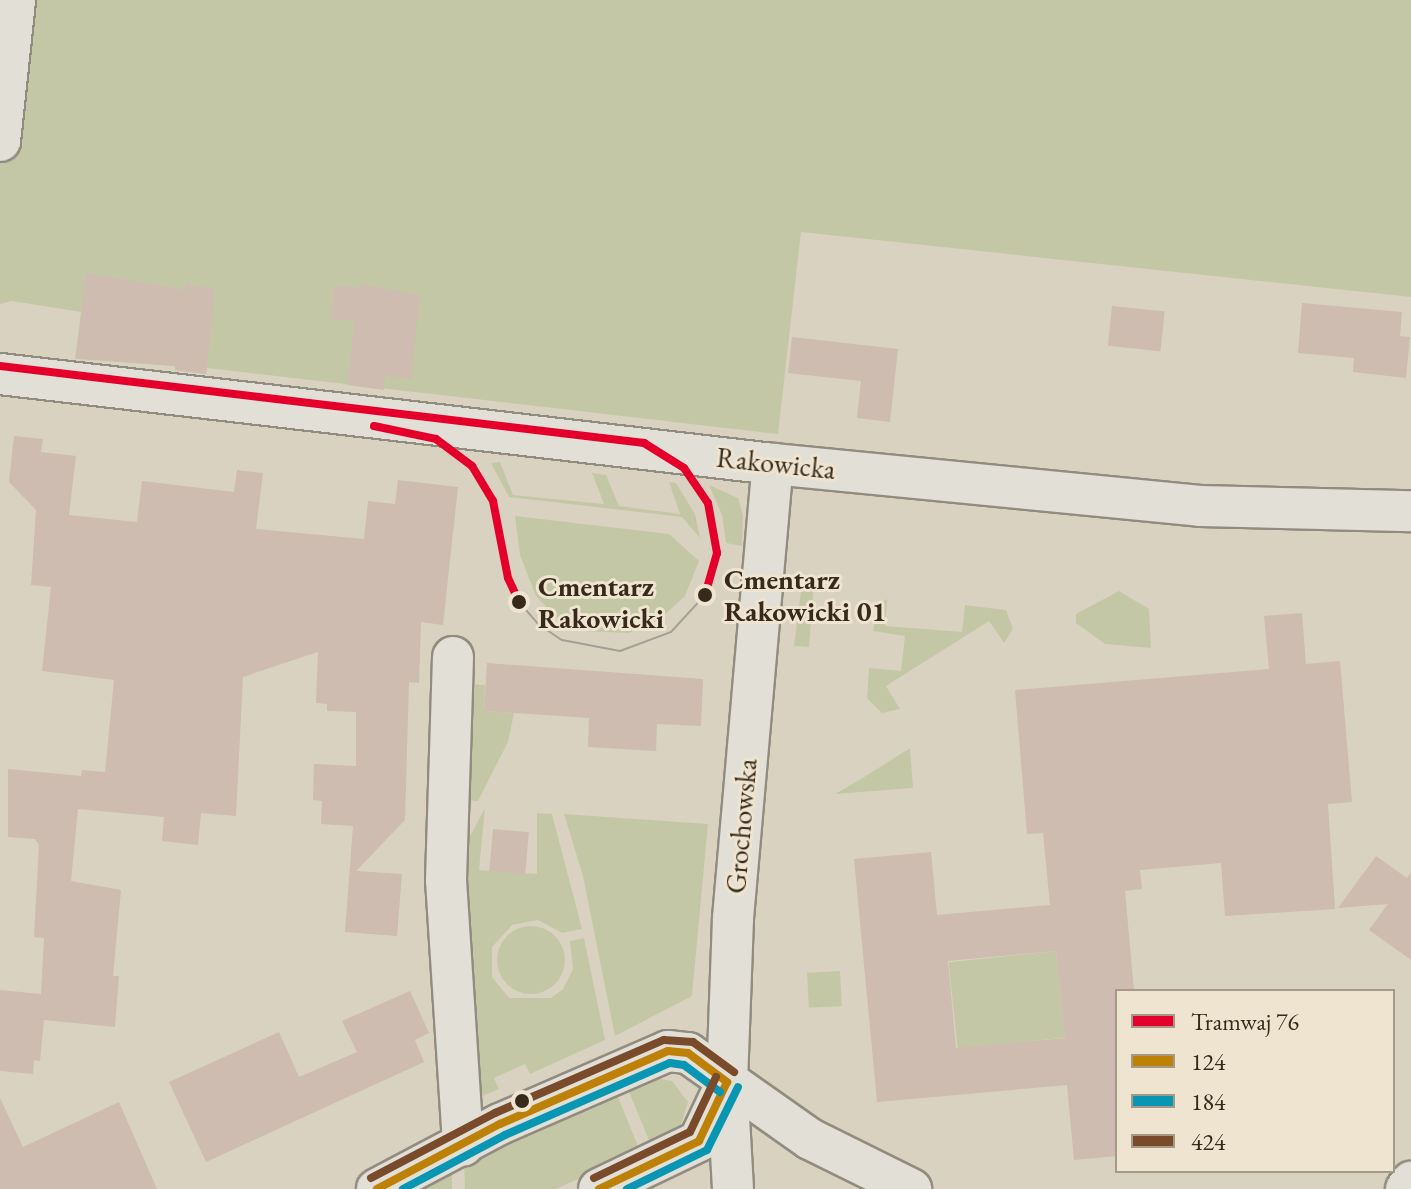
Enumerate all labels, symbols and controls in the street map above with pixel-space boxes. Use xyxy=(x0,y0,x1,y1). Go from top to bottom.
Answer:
street label: Rakowicka xyxy=(715,440,837,486)
place label: Cmentarz Rakowicki 01 xyxy=(724,562,886,628)
place label: Cmentarz Rakowicki xyxy=(538,569,664,635)
marker: Cmentarz Rakowicki 01 xyxy=(693,583,717,607)
marker: Cmentarz Rakowicki xyxy=(507,590,531,614)
street label: Grochowska xyxy=(718,757,764,895)
legend xyxy=(1115,989,1395,1173)
text: Tramwaj 76 xyxy=(1191,1006,1299,1037)
text: 124 xyxy=(1191,1046,1226,1077)
text: 184 xyxy=(1191,1086,1226,1117)
unlabelled marker xyxy=(514,1093,530,1109)
text: 424 xyxy=(1191,1126,1226,1157)

